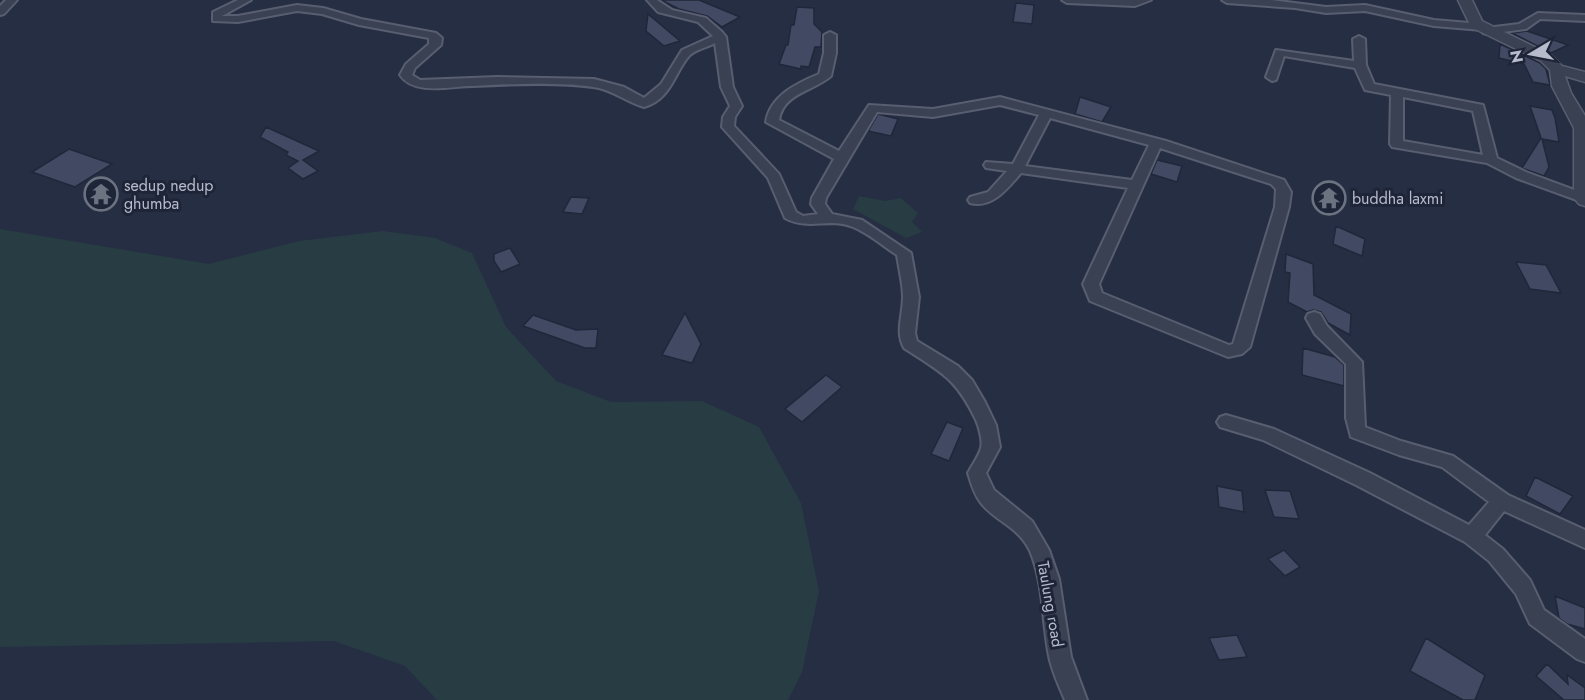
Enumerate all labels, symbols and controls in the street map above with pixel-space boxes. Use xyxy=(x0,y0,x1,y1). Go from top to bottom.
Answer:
north arrow xyxy=(1501,24,1561,84)
text: N xyxy=(1504,48,1529,65)
place label: sedup nedup ghumba xyxy=(124,174,213,215)
temple icon: sedup nedup ghumba xyxy=(83,176,119,212)
temple icon: buddha laxmi xyxy=(1311,180,1347,216)
place label: buddha laxmi xyxy=(1352,187,1443,210)
street label: Taulung road xyxy=(1032,559,1069,649)

